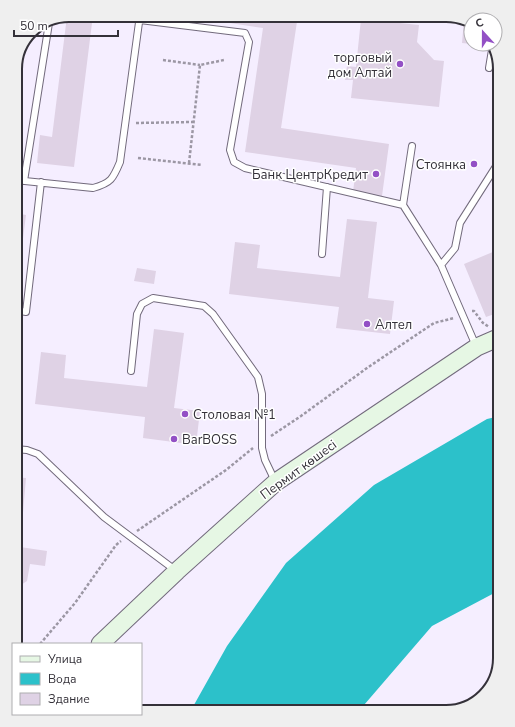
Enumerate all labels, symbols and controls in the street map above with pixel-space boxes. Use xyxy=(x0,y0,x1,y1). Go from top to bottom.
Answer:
scale bar xyxy=(14,12,118,38)
north arrow xyxy=(463,12,503,52)
text: С xyxy=(473,15,486,31)
text: 50 m xyxy=(20,18,48,34)
place label: торговый дом Алтай xyxy=(328,49,392,82)
marker: торговый дом Алтай xyxy=(395,59,405,69)
place label: Стоянка xyxy=(416,156,466,174)
marker: Стоянка xyxy=(469,159,479,169)
place label: Банк ЦентрКредит xyxy=(252,166,368,184)
marker: Банк ЦентрКредит xyxy=(371,169,381,179)
place label: Алтел xyxy=(375,316,412,334)
marker: Алтел xyxy=(362,319,372,329)
place label: Столовая №1 xyxy=(193,406,276,424)
marker: Столовая №1 xyxy=(180,409,190,419)
place label: BarBOSS xyxy=(182,431,237,449)
marker: BarBOSS xyxy=(169,434,179,444)
street label: Пермит көшесі xyxy=(257,436,341,504)
legend xyxy=(12,643,142,715)
text: Улица xyxy=(47,651,82,667)
text: Вода xyxy=(48,671,76,687)
text: Здание xyxy=(48,691,90,707)

